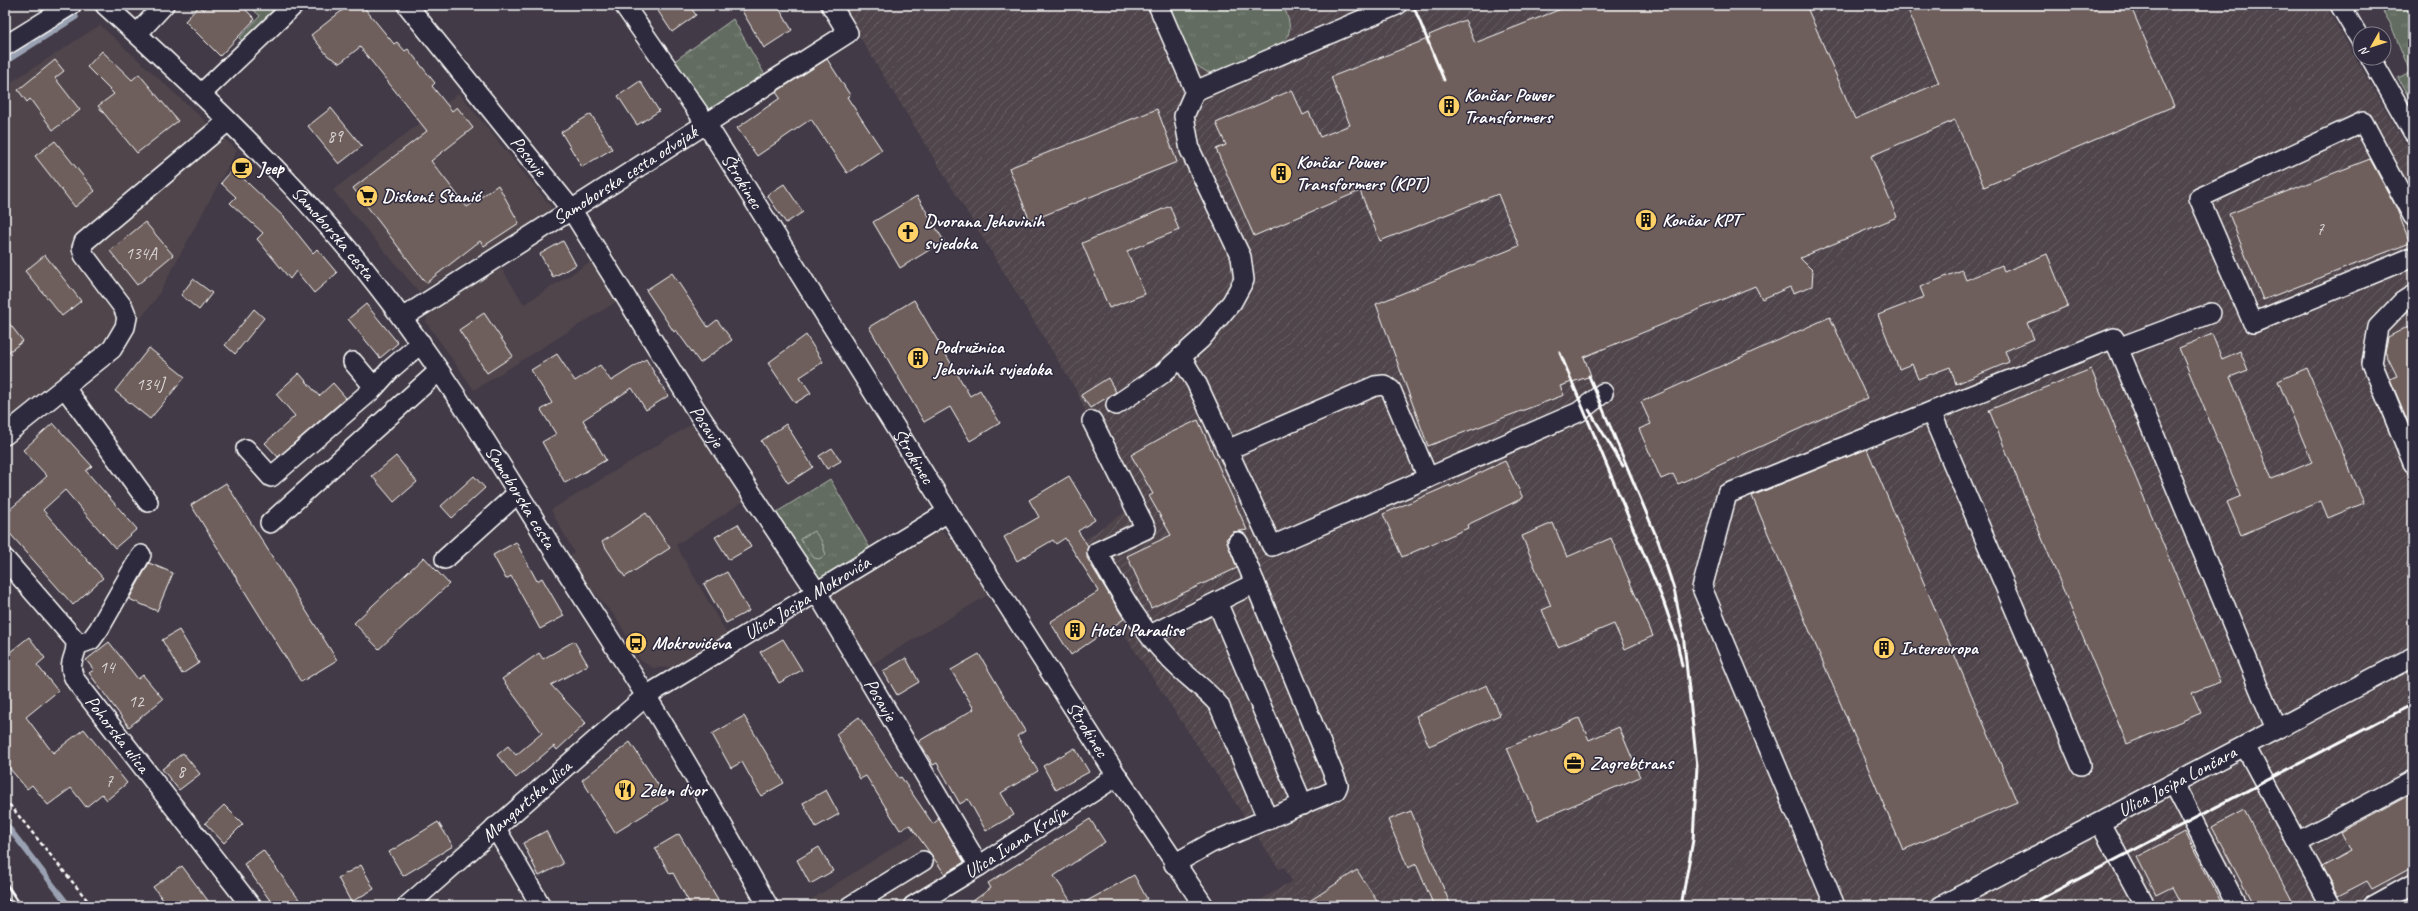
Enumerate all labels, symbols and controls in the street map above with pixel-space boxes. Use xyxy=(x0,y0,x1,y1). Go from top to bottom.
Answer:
north arrow xyxy=(2352,26,2392,66)
text: N xyxy=(2355,44,2372,59)
place label: Končar Power Transformers xyxy=(1464,83,1555,129)
building icon: Končar Power Transformers xyxy=(1436,93,1462,119)
street label: Samoborska cesta odvojak xyxy=(548,119,704,230)
house number: 89 xyxy=(327,126,344,147)
street label: Posavje xyxy=(505,131,553,183)
street label: Štrokinec xyxy=(716,149,769,214)
place label: Končar Power Transformers (KPT) xyxy=(1296,150,1430,196)
cafe icon: Jeep xyxy=(229,155,255,181)
place label: Jeep xyxy=(256,156,285,180)
building icon: Končar Power Transformers (KPT) xyxy=(1268,160,1294,186)
street label: Samoborska cesta xyxy=(286,181,382,287)
supermarket icon: Diskont Stanić xyxy=(354,183,380,209)
place label: Diskont Stanić xyxy=(382,184,484,208)
building icon: Končar KPT xyxy=(1633,207,1659,233)
place label: Končar KPT xyxy=(1662,208,1745,232)
place label: Dvorana Jehovinih svjedoka xyxy=(924,209,1045,255)
church icon: Dvorana Jehovinih svjedoka xyxy=(895,219,921,245)
house number: 7 xyxy=(2316,219,2325,240)
house number: 134A xyxy=(125,243,158,264)
place label: Podružnica Jehovinih svjedoka xyxy=(932,335,1053,381)
building icon: Podružnica Jehovinih svjedoka xyxy=(905,345,931,371)
house number: 134J xyxy=(136,374,167,395)
street label: Posavje xyxy=(684,401,730,453)
street label: Štrokinec xyxy=(887,424,940,490)
street label: Samoborska cesta xyxy=(480,441,563,555)
street label: Ulica Josipa Mokrovića xyxy=(740,549,876,645)
building icon: Hotel Paradise xyxy=(1062,617,1088,643)
place label: Hotel Paradise xyxy=(1090,618,1186,642)
bus stop icon: Mokrovićeva xyxy=(623,630,649,656)
place label: Mokrovićeva xyxy=(652,631,732,655)
building icon: Intereuropa xyxy=(1871,635,1897,661)
place label: Intereuropa xyxy=(1900,636,1979,660)
house number: 14 xyxy=(99,657,117,678)
street label: Posavje xyxy=(859,674,903,727)
street label: Pohorska ulica xyxy=(80,691,156,780)
house number: 12 xyxy=(128,691,145,712)
street label: Štrokinec xyxy=(1061,697,1114,763)
street label: Ulica Josipa Lončara xyxy=(2114,740,2242,822)
office icon: Zagrebtrans xyxy=(1561,750,1587,776)
place label: Zagrebtrans xyxy=(1590,751,1675,775)
street label: Mangartska ulica xyxy=(476,753,578,847)
house number: 8 xyxy=(177,761,187,782)
house number: 7 xyxy=(105,771,114,792)
restaurant icon: Zelen dvor xyxy=(612,777,638,803)
place label: Zelen dvor xyxy=(640,778,709,802)
street label: Ulica Ivana Kralja xyxy=(960,799,1073,884)

